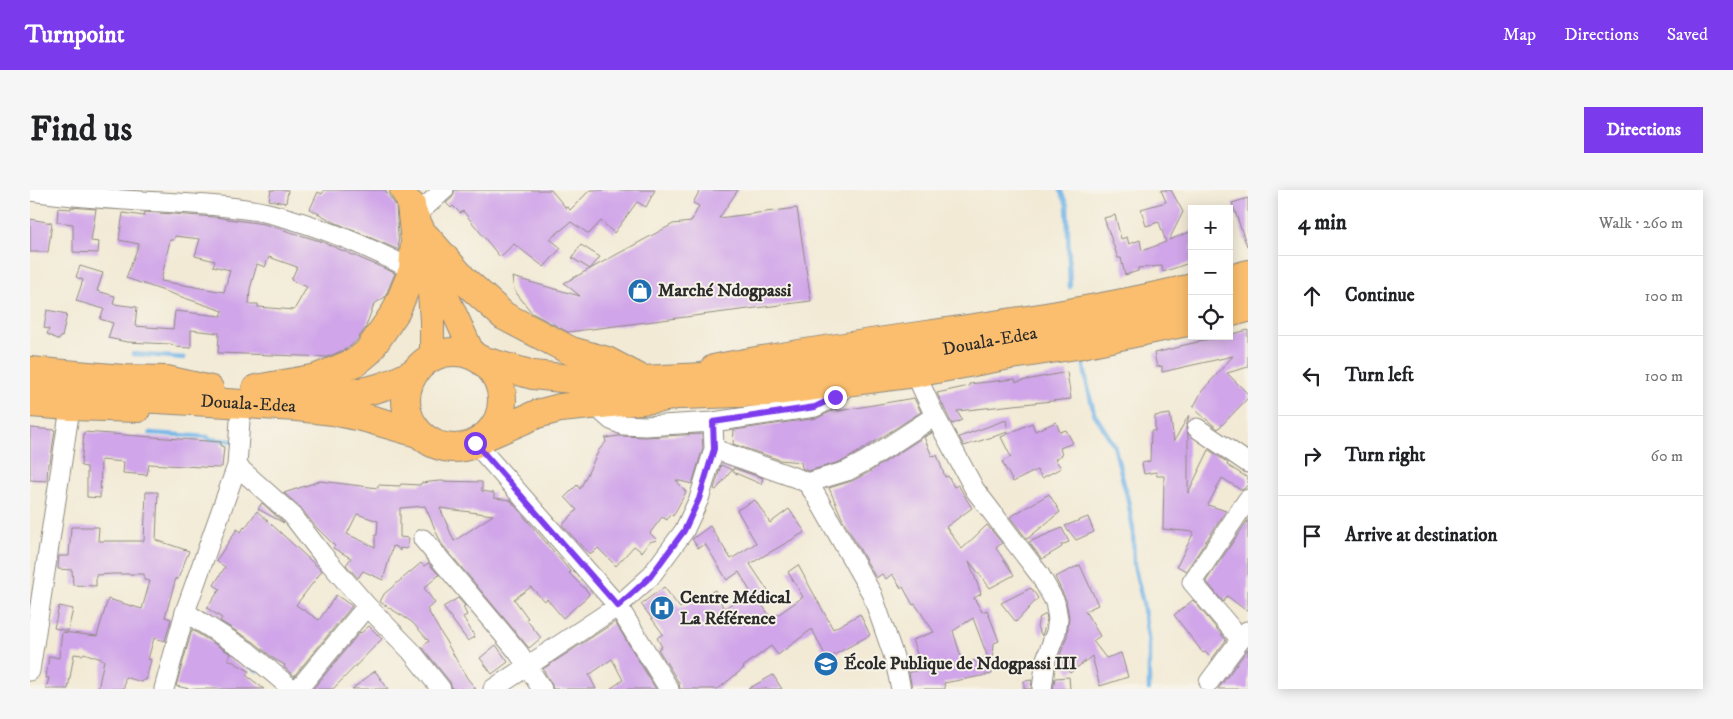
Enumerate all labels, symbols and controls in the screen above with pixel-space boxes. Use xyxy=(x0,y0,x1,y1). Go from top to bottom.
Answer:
text: Turnpoint xyxy=(25,20,124,50)
text: Map xyxy=(1503,24,1536,46)
text: Directions xyxy=(1564,24,1639,46)
text: Saved xyxy=(1667,24,1708,46)
button: Directions xyxy=(1584,107,1703,153)
text: Find us xyxy=(30,108,132,152)
map controls xyxy=(1188,205,1233,340)
button: + xyxy=(1188,205,1233,250)
text: 4 min xyxy=(1298,210,1347,236)
text: Walk · 260 m xyxy=(1599,213,1683,233)
button: − xyxy=(1188,250,1233,295)
shop icon: Marché Ndogpassi xyxy=(627,278,653,304)
place label: Marché Ndogpassi xyxy=(658,280,792,302)
icon: ahead xyxy=(1298,282,1326,310)
text: Continue xyxy=(1345,284,1415,307)
text: 100 m xyxy=(1645,286,1683,306)
button: locate xyxy=(1188,295,1233,340)
street label: Douala-Edea xyxy=(941,322,1039,361)
icon: left xyxy=(1298,362,1326,390)
text: Turn left xyxy=(1345,364,1414,387)
text: 100 m xyxy=(1645,366,1683,386)
route end xyxy=(824,386,847,409)
street label: Douala-Edea xyxy=(200,391,297,418)
route start xyxy=(464,432,487,455)
icon: right xyxy=(1298,442,1326,470)
text: Turn right xyxy=(1345,444,1425,467)
text: 60 m xyxy=(1651,446,1683,466)
icon: arrive xyxy=(1298,522,1326,550)
text: Arrive at destination xyxy=(1345,524,1497,547)
place label: Centre Médical La Référence xyxy=(680,587,791,630)
hospital icon: Centre Médical La Référence xyxy=(649,595,675,621)
school or university icon: École Publique de Ndogpassi III xyxy=(813,651,839,677)
place label: École Publique de Ndogpassi III xyxy=(844,652,1078,675)

